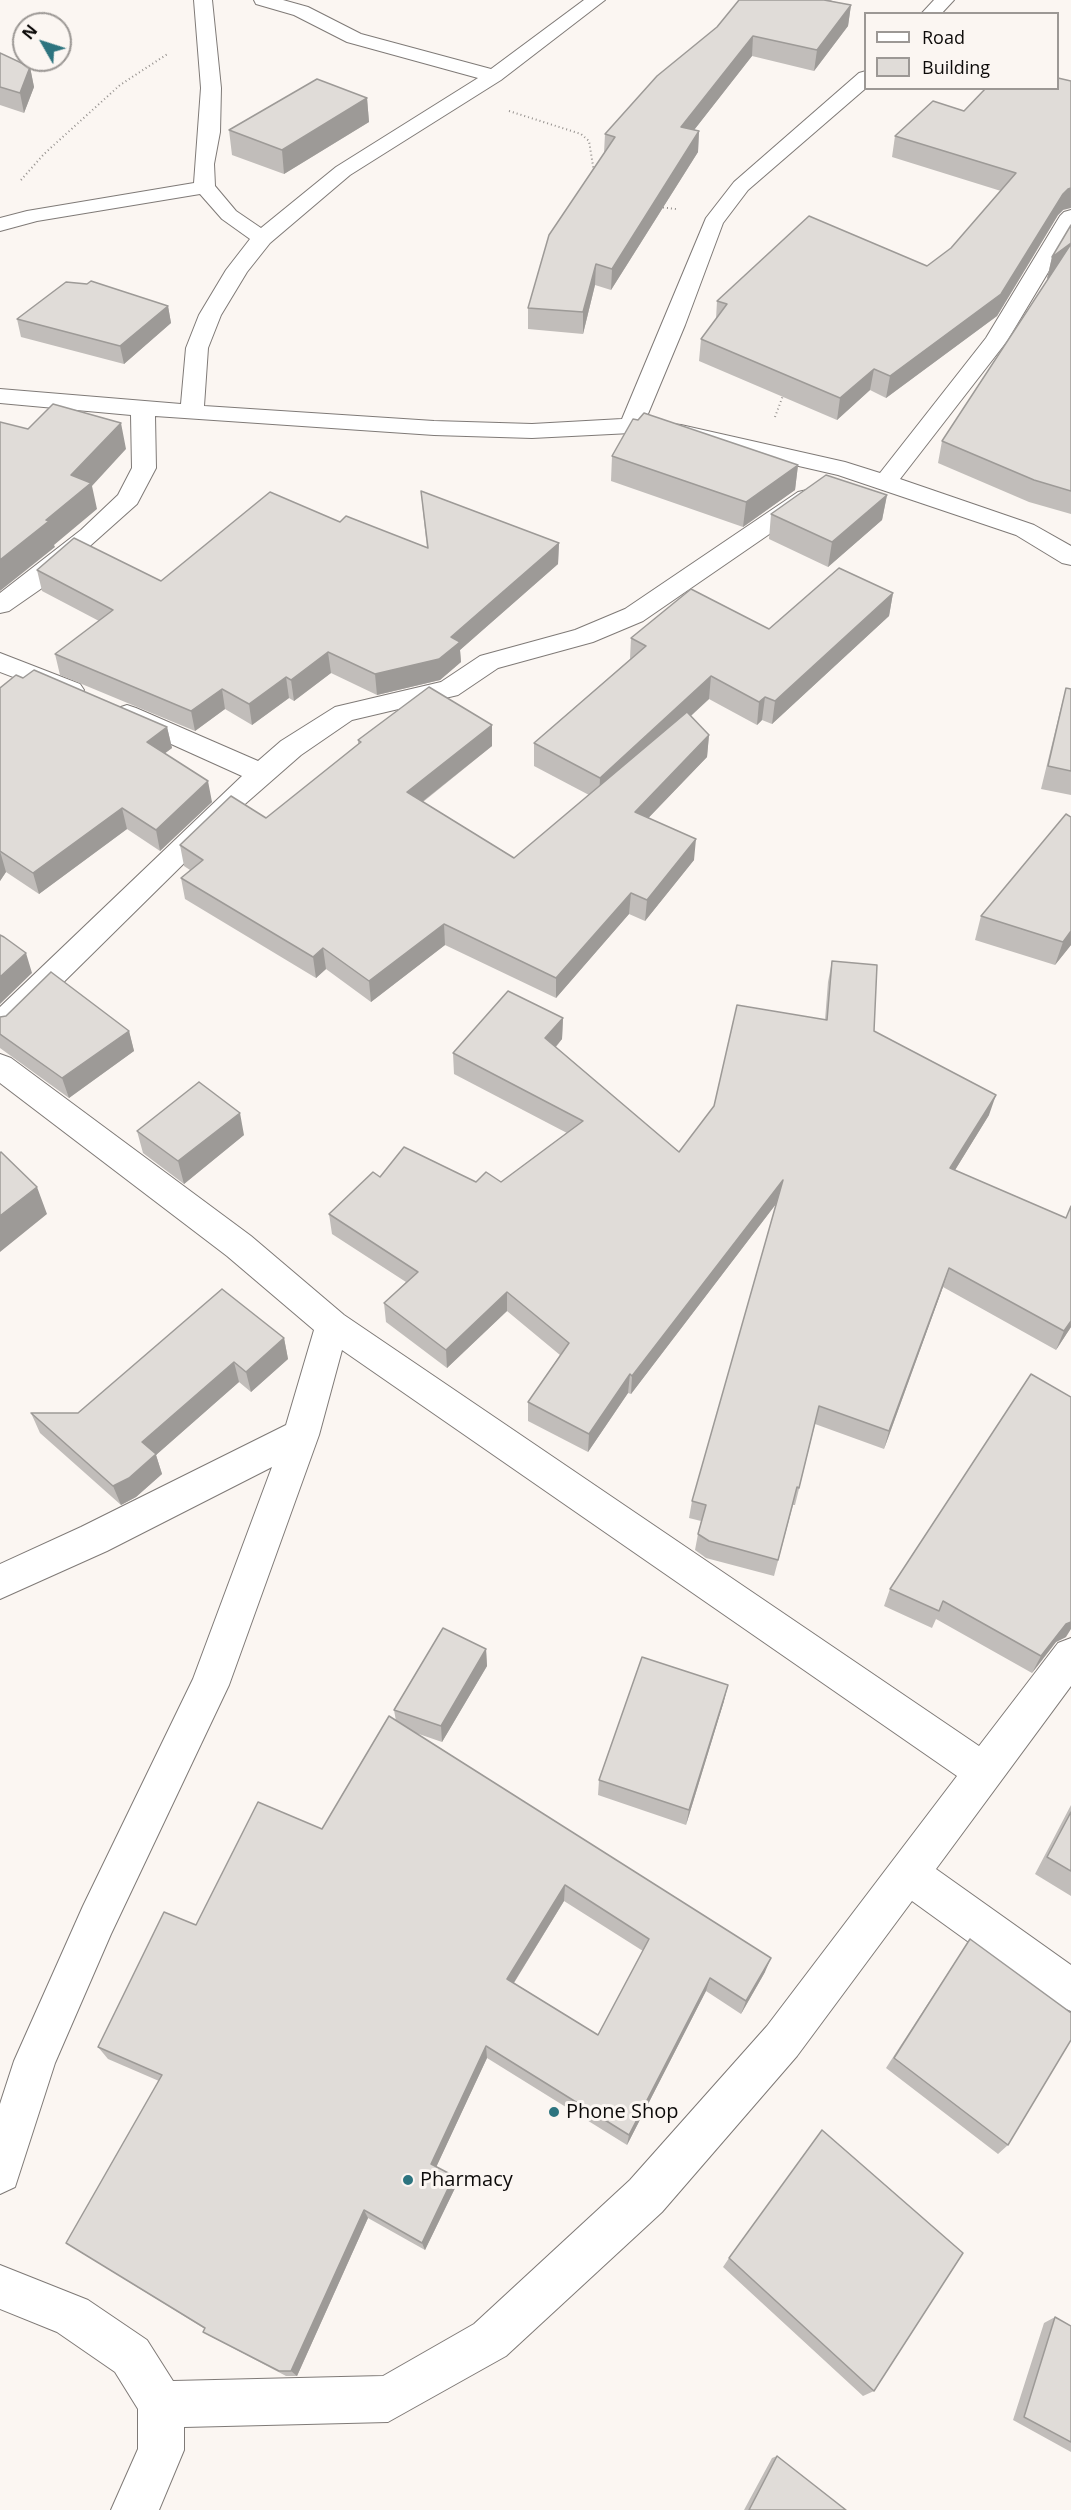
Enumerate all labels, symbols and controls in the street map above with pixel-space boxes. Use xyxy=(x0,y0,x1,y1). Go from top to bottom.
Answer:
north arrow xyxy=(12,12,72,72)
legend xyxy=(864,12,1059,90)
text: N xyxy=(17,20,42,44)
text: Road xyxy=(922,25,965,49)
text: Building xyxy=(922,55,990,79)
place label: Phone Shop xyxy=(566,2100,679,2124)
marker: Phone Shop xyxy=(547,2105,561,2119)
place label: Pharmacy xyxy=(420,2168,513,2192)
marker: Pharmacy xyxy=(401,2173,415,2187)

